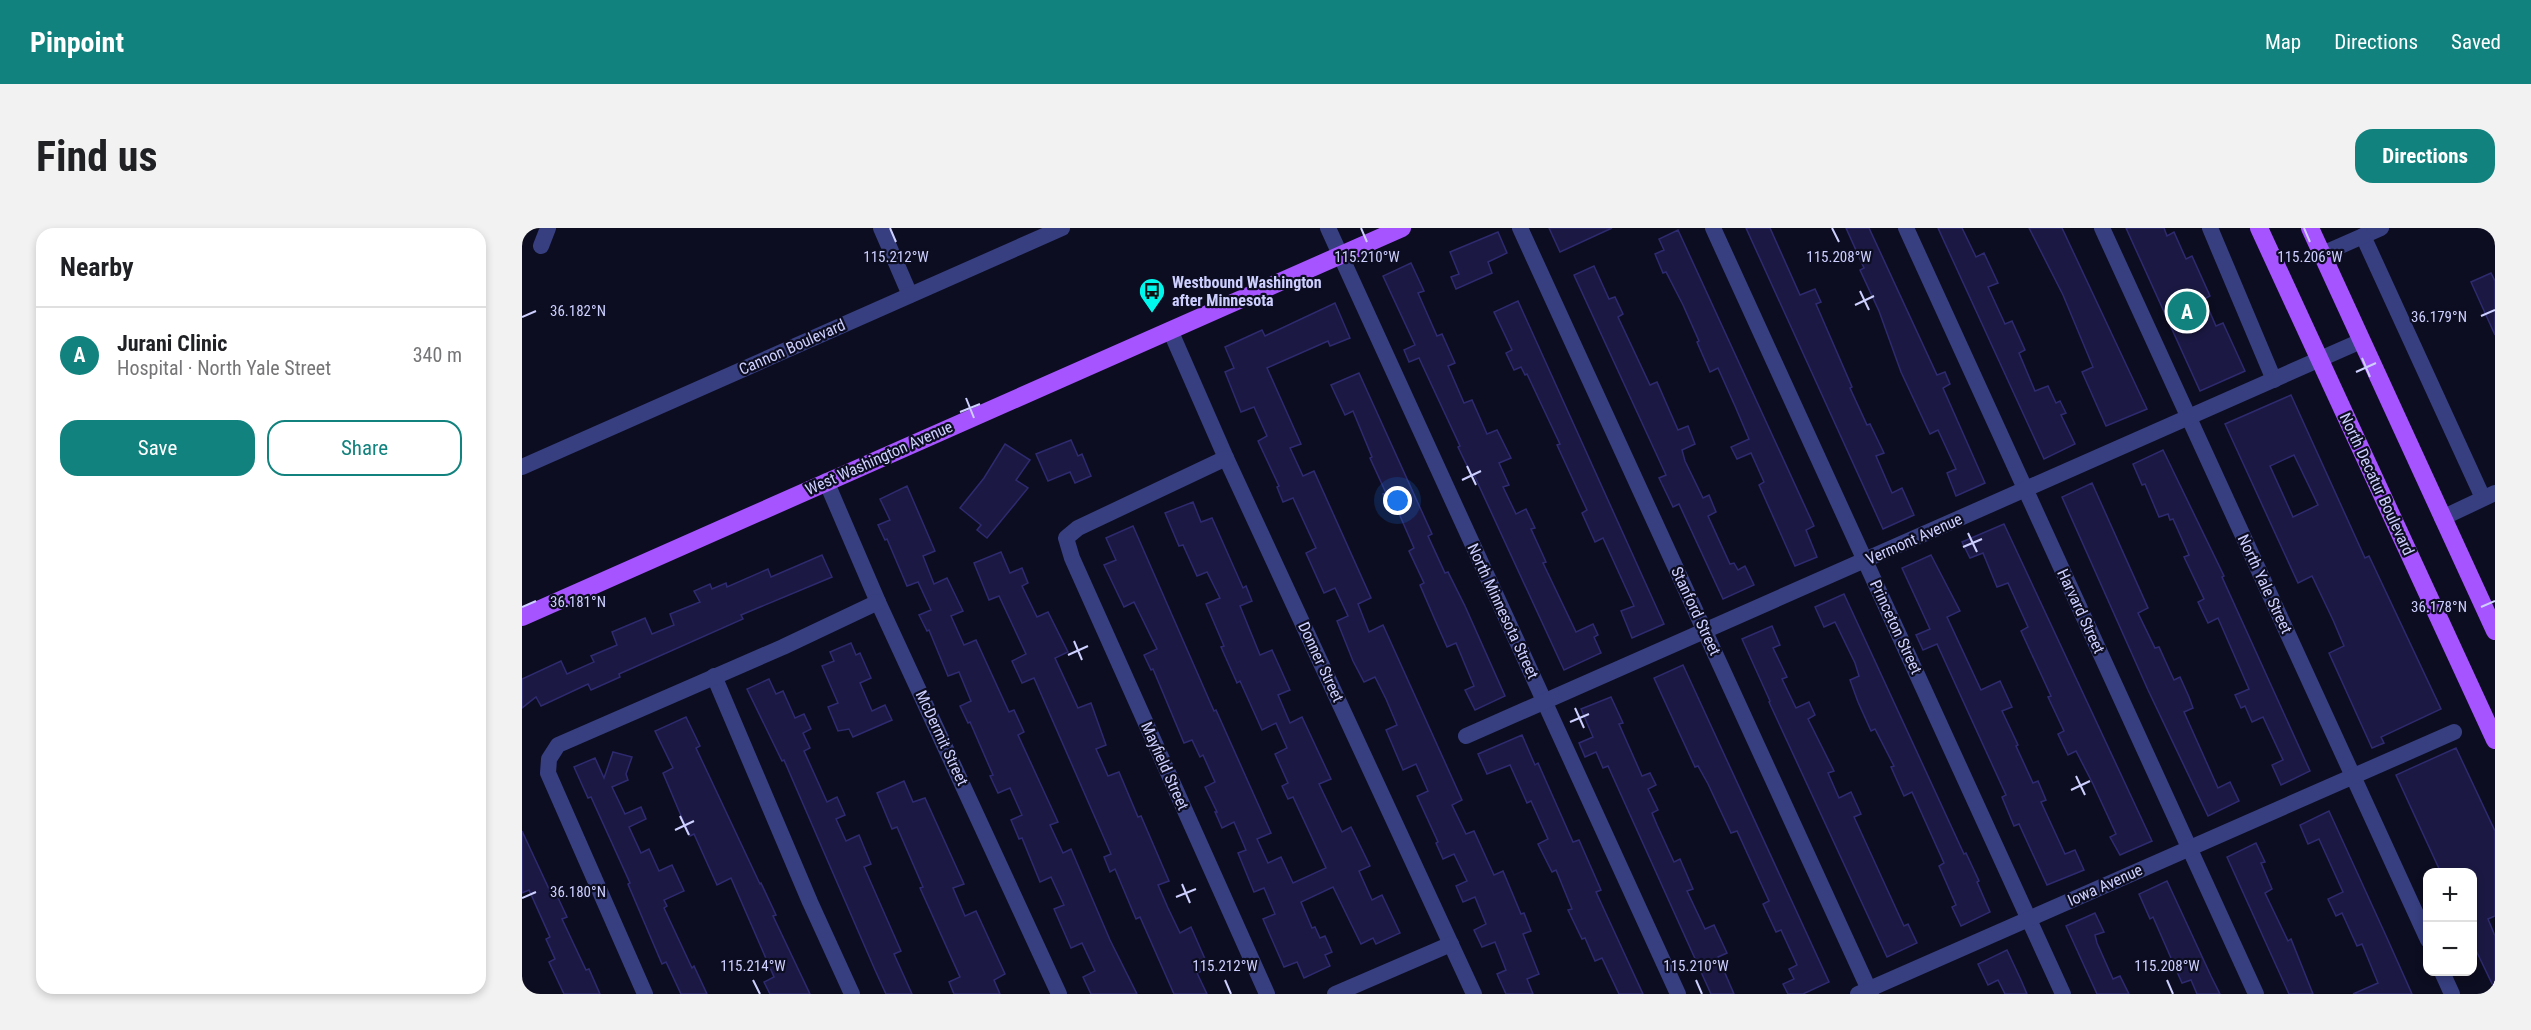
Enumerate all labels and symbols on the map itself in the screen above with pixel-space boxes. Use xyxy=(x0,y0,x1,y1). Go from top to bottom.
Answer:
text: 115.212°W xyxy=(863,248,929,266)
text: 115.210°W xyxy=(1334,248,1400,266)
text: 115.208°W xyxy=(1806,248,1872,266)
text: 115.206°W xyxy=(2277,248,2343,266)
place label: Westbound Washington after Minnesota xyxy=(1172,273,1322,310)
bus stop icon: Westbound Washington after Minnesota xyxy=(1137,276,1167,314)
pin: A xyxy=(2168,288,2206,334)
text: 36.182°N xyxy=(550,302,606,320)
text: 36.179°N xyxy=(2411,308,2467,326)
street label: Cannon Boulevard xyxy=(736,315,848,379)
street label: North Decatur Boulevard xyxy=(2336,410,2418,558)
street label: West Washington Avenue xyxy=(802,417,956,499)
your location xyxy=(1383,486,1412,515)
street label: Vermont Avenue xyxy=(1863,509,1965,569)
street label: North Yale Street xyxy=(2234,531,2296,637)
street label: North Minnesota Street xyxy=(1463,540,1543,682)
street label: Stanford Street xyxy=(1667,564,1725,658)
street label: Harvard Street xyxy=(2053,566,2109,656)
street label: Princeton Street xyxy=(1866,577,1926,677)
text: 36.181°N xyxy=(550,593,606,611)
text: 36.178°N xyxy=(2411,598,2467,616)
street label: Donner Street xyxy=(1294,619,1348,705)
street label: McDermit Street xyxy=(912,687,972,789)
street label: Mayfield Street xyxy=(1137,719,1193,813)
street label: Iowa Avenue xyxy=(2065,860,2145,910)
text: 36.180°N xyxy=(550,883,606,901)
text: 115.214°W xyxy=(720,957,786,975)
text: 115.212°W xyxy=(1192,957,1258,975)
text: 115.210°W xyxy=(1663,957,1729,975)
text: 115.208°W xyxy=(2134,957,2200,975)

